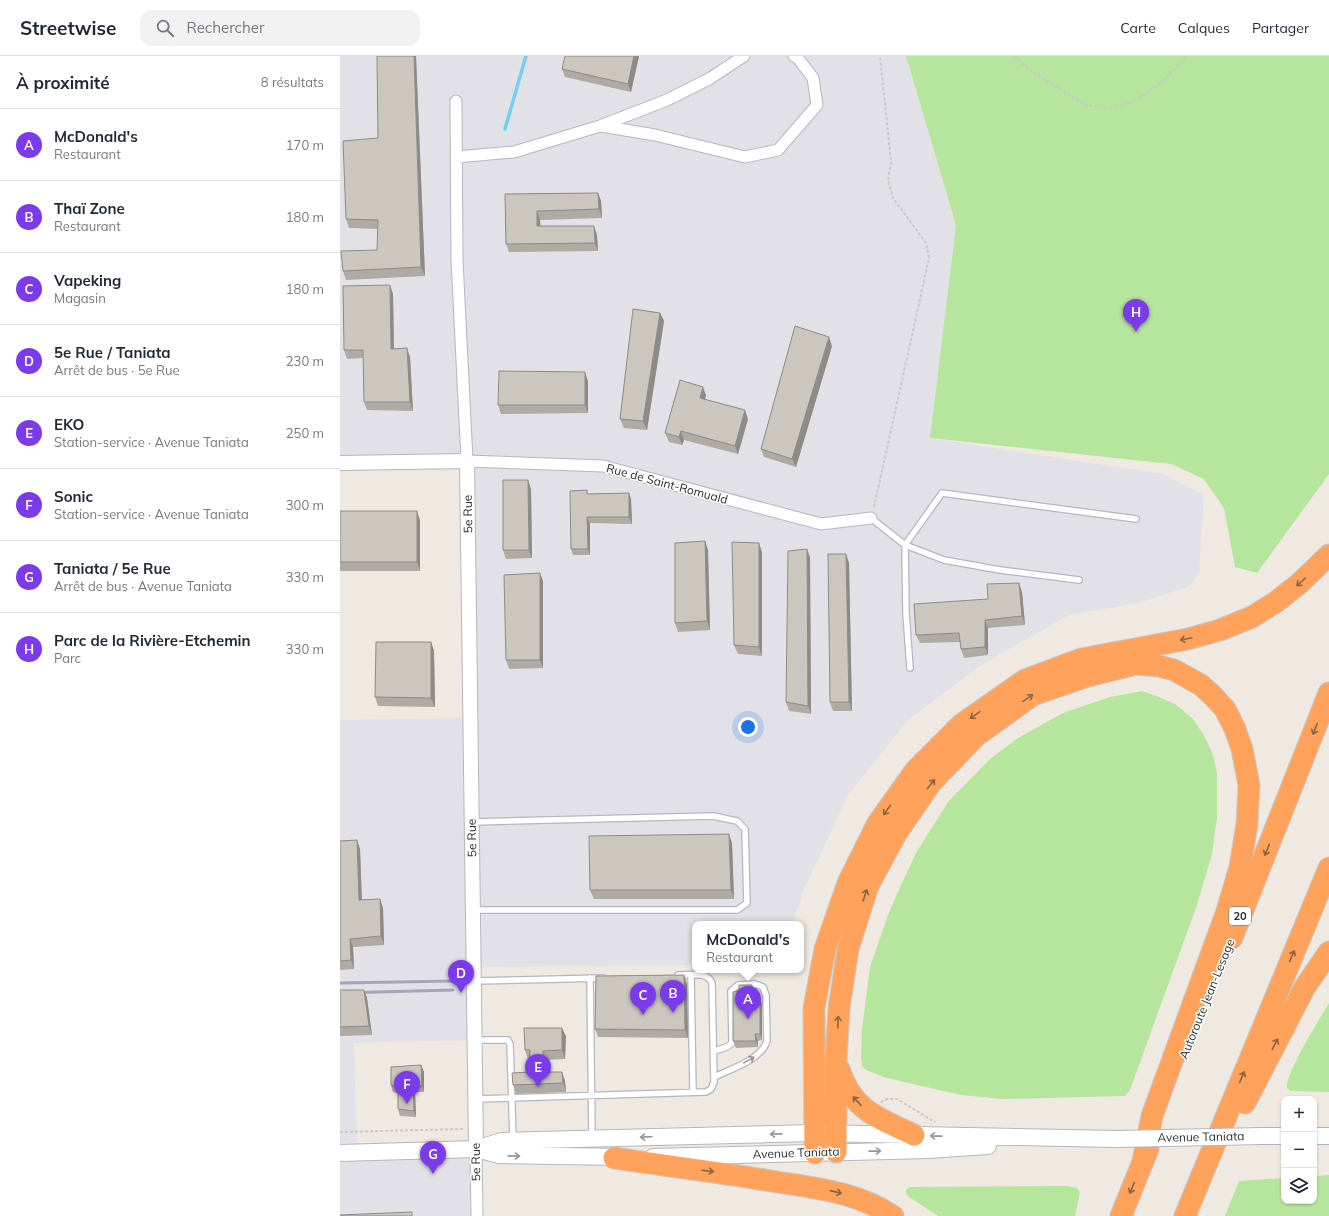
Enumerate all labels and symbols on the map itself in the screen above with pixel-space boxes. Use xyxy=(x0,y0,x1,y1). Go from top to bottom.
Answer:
pin: H xyxy=(1123,299,1149,332)
street label: Rue de Saint-Romuald xyxy=(605,460,730,507)
street label: 5e Rue xyxy=(460,495,475,533)
one-way arrow xyxy=(1296,577,1306,587)
one-way arrow xyxy=(1180,635,1193,643)
one-way arrow xyxy=(1022,694,1034,702)
one-way arrow xyxy=(970,711,981,719)
your location xyxy=(738,717,758,737)
one-way arrow xyxy=(1310,723,1318,735)
one-way arrow xyxy=(926,778,935,789)
one-way arrow xyxy=(883,805,891,816)
street label: 5e Rue xyxy=(464,819,479,857)
one-way arrow xyxy=(1262,844,1270,856)
one-way arrow xyxy=(862,889,869,902)
road number: 20 xyxy=(1229,907,1251,925)
street label: Autoroute Jean-Lesage xyxy=(1176,936,1238,1061)
one-way arrow xyxy=(1289,951,1297,963)
pin: D xyxy=(448,960,474,993)
pin: B xyxy=(660,980,686,1013)
pin: C xyxy=(630,982,656,1015)
pin: A xyxy=(735,986,761,1019)
one-way arrow xyxy=(835,1016,842,1029)
one-way arrow xyxy=(1272,1039,1280,1051)
pin: E xyxy=(525,1054,551,1087)
one-way arrow xyxy=(743,1055,755,1063)
pin: F xyxy=(394,1071,420,1104)
one-way arrow xyxy=(1239,1071,1247,1083)
one-way arrow xyxy=(852,1096,862,1106)
street label: Avenue Taniata xyxy=(1157,1128,1245,1145)
one-way arrow xyxy=(770,1130,783,1138)
one-way arrow xyxy=(930,1132,943,1140)
one-way arrow xyxy=(640,1133,653,1141)
pin: G xyxy=(420,1141,446,1174)
street label: 5e Rue xyxy=(468,1143,483,1181)
street label: Avenue Taniata xyxy=(752,1143,840,1162)
one-way arrow xyxy=(868,1147,881,1155)
one-way arrow xyxy=(507,1152,520,1160)
one-way arrow xyxy=(701,1167,714,1175)
one-way arrow xyxy=(1128,1181,1136,1193)
one-way arrow xyxy=(829,1189,842,1197)

